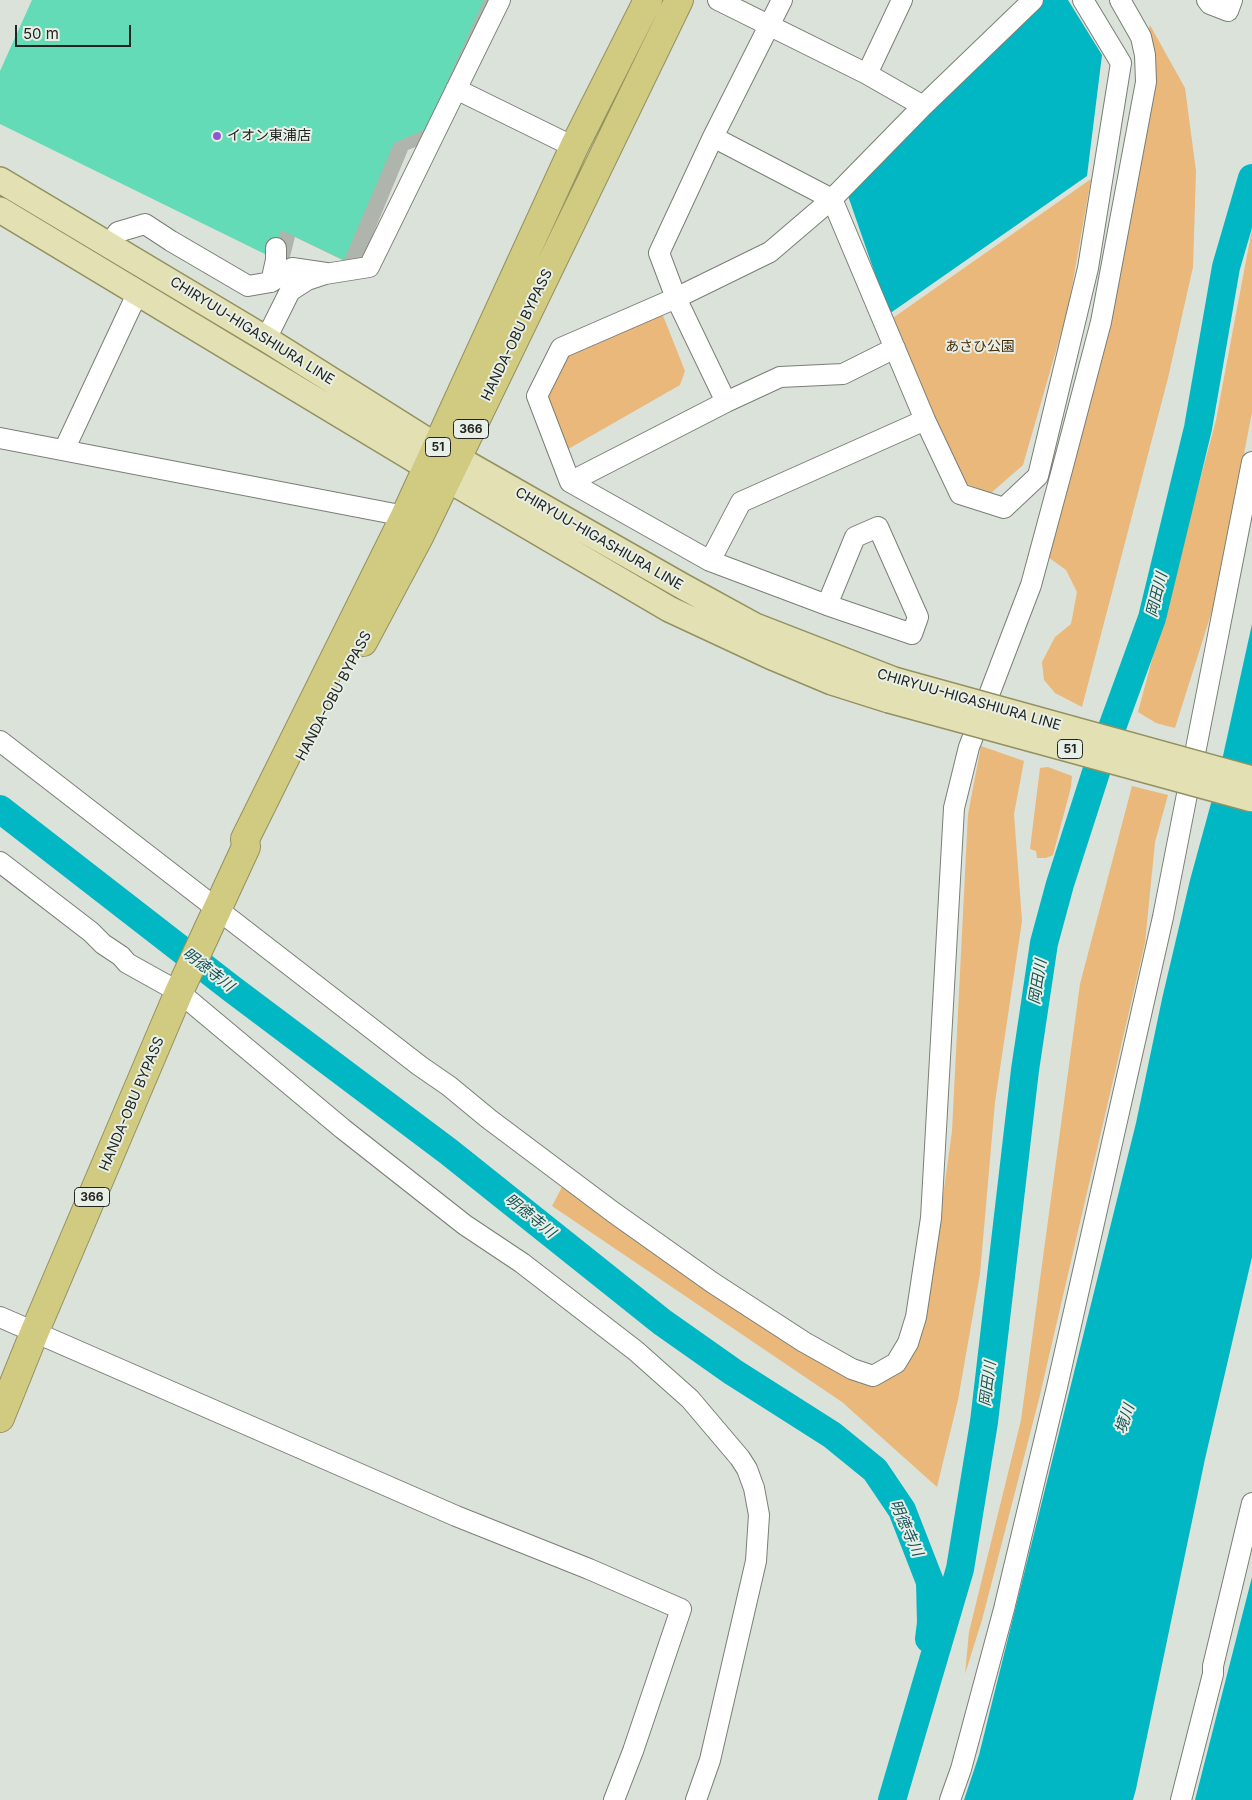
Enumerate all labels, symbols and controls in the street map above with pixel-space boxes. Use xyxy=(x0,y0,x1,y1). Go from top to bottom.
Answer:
scale bar xyxy=(18,15,134,47)
text: 50 m xyxy=(23,24,59,43)
place label: イオン東浦店 xyxy=(227,128,311,144)
marker: イオン東浦店 xyxy=(211,130,223,142)
street label: HANDA-OBU BYPASS xyxy=(478,266,556,404)
street label: CHIRYUU-HIGASHIURA LINE xyxy=(167,273,337,389)
park label: あさひ公園 xyxy=(945,339,1015,355)
road number: 366 xyxy=(454,419,488,438)
road number: 51 xyxy=(426,438,450,457)
street label: CHIRYUU-HIGASHIURA LINE xyxy=(512,484,686,594)
water label: 岡田川 xyxy=(1143,571,1171,619)
street label: HANDA-OBU BYPASS xyxy=(293,628,375,764)
street label: CHIRYUU-HIGASHIURA LINE xyxy=(875,666,1063,734)
road number: 51 xyxy=(1058,740,1082,759)
water label: 明徳寺川 xyxy=(179,944,237,996)
water label: 岡田川 xyxy=(1026,958,1050,1006)
street label: HANDA-OBU BYPASS xyxy=(96,1034,168,1174)
road number: 366 xyxy=(74,1188,110,1206)
water label: 明徳寺川 xyxy=(501,1190,559,1242)
water label: 岡田川 xyxy=(976,1361,1000,1407)
water label: 境川 xyxy=(1112,1402,1138,1436)
water label: 明徳寺川 xyxy=(886,1497,926,1559)

